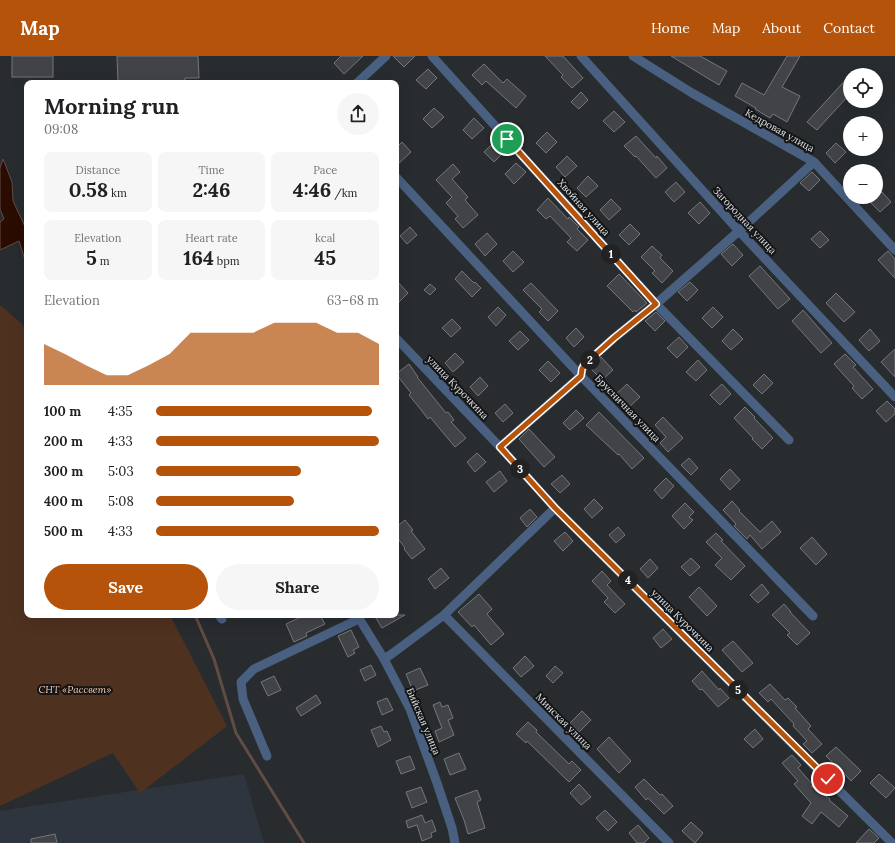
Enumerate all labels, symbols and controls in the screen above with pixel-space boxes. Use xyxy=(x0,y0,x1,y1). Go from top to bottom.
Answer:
text: Map xyxy=(20,16,60,40)
text: Home xyxy=(651,19,690,37)
text: Map xyxy=(712,19,740,37)
text: About xyxy=(762,19,801,37)
text: Contact xyxy=(823,19,875,37)
map controls xyxy=(843,68,883,204)
button: locate xyxy=(843,68,883,108)
text: Morning run xyxy=(44,92,179,120)
button: share xyxy=(337,93,379,135)
street label: Кедровая улица xyxy=(743,106,817,155)
button: + xyxy=(843,116,883,156)
text: 09:08 xyxy=(44,121,78,138)
pin xyxy=(490,122,524,156)
icon: arrive xyxy=(496,128,518,150)
text: Distance xyxy=(75,163,120,177)
text: Time xyxy=(199,163,224,177)
text: Pace xyxy=(313,163,337,177)
button: − xyxy=(843,164,883,204)
street label: Хвойная улица xyxy=(555,176,613,238)
text: 0.58 xyxy=(69,177,108,202)
text: 2:46 xyxy=(192,177,231,202)
text: 4:46 xyxy=(293,177,331,202)
street label: Загородная улица xyxy=(710,184,779,257)
text: km xyxy=(108,186,127,200)
text: /km xyxy=(331,186,357,200)
text: Elevation xyxy=(74,231,121,245)
text: Heart rate xyxy=(185,231,238,245)
text: kcal xyxy=(315,231,335,245)
pin: 1 xyxy=(601,244,621,264)
text: 5 xyxy=(86,245,97,270)
text: 164 xyxy=(183,245,214,270)
text: 45 xyxy=(314,245,336,270)
text: 1 xyxy=(609,247,613,261)
text: m xyxy=(97,254,110,268)
text: bpm xyxy=(214,254,240,268)
text: Elevation xyxy=(44,292,100,309)
text: 63–68 m xyxy=(327,292,379,309)
pin: 2 xyxy=(580,350,600,370)
street label: улица Курочкина xyxy=(424,353,491,422)
text: 2 xyxy=(587,353,593,367)
street label: Брусничная улица xyxy=(592,372,663,445)
text: 100 m xyxy=(44,403,81,420)
text: 4:35 xyxy=(108,403,133,420)
text: 200 m xyxy=(44,433,83,450)
text: 4:33 xyxy=(108,433,133,450)
pin: 3 xyxy=(510,459,530,479)
text: 3 xyxy=(517,462,523,476)
text: 300 m xyxy=(44,463,83,480)
text: 5:03 xyxy=(108,463,134,480)
text: 400 m xyxy=(44,493,83,510)
text: 5:08 xyxy=(108,493,134,510)
text: 500 m xyxy=(44,523,83,540)
text: 4:33 xyxy=(108,523,133,540)
button: Save xyxy=(44,564,208,610)
button: Share xyxy=(216,564,379,610)
pin: 4 xyxy=(618,570,638,590)
text: 4 xyxy=(625,573,631,587)
street label: улица Курочкина xyxy=(648,586,717,655)
pin: 5 xyxy=(728,680,748,700)
park label: СНТ «Рассвет» xyxy=(38,683,112,696)
text: 5 xyxy=(735,683,741,697)
street label: Бийская улица xyxy=(404,686,443,757)
street label: Минская улица xyxy=(533,690,595,752)
pin xyxy=(811,762,845,796)
icon: check xyxy=(817,768,839,790)

